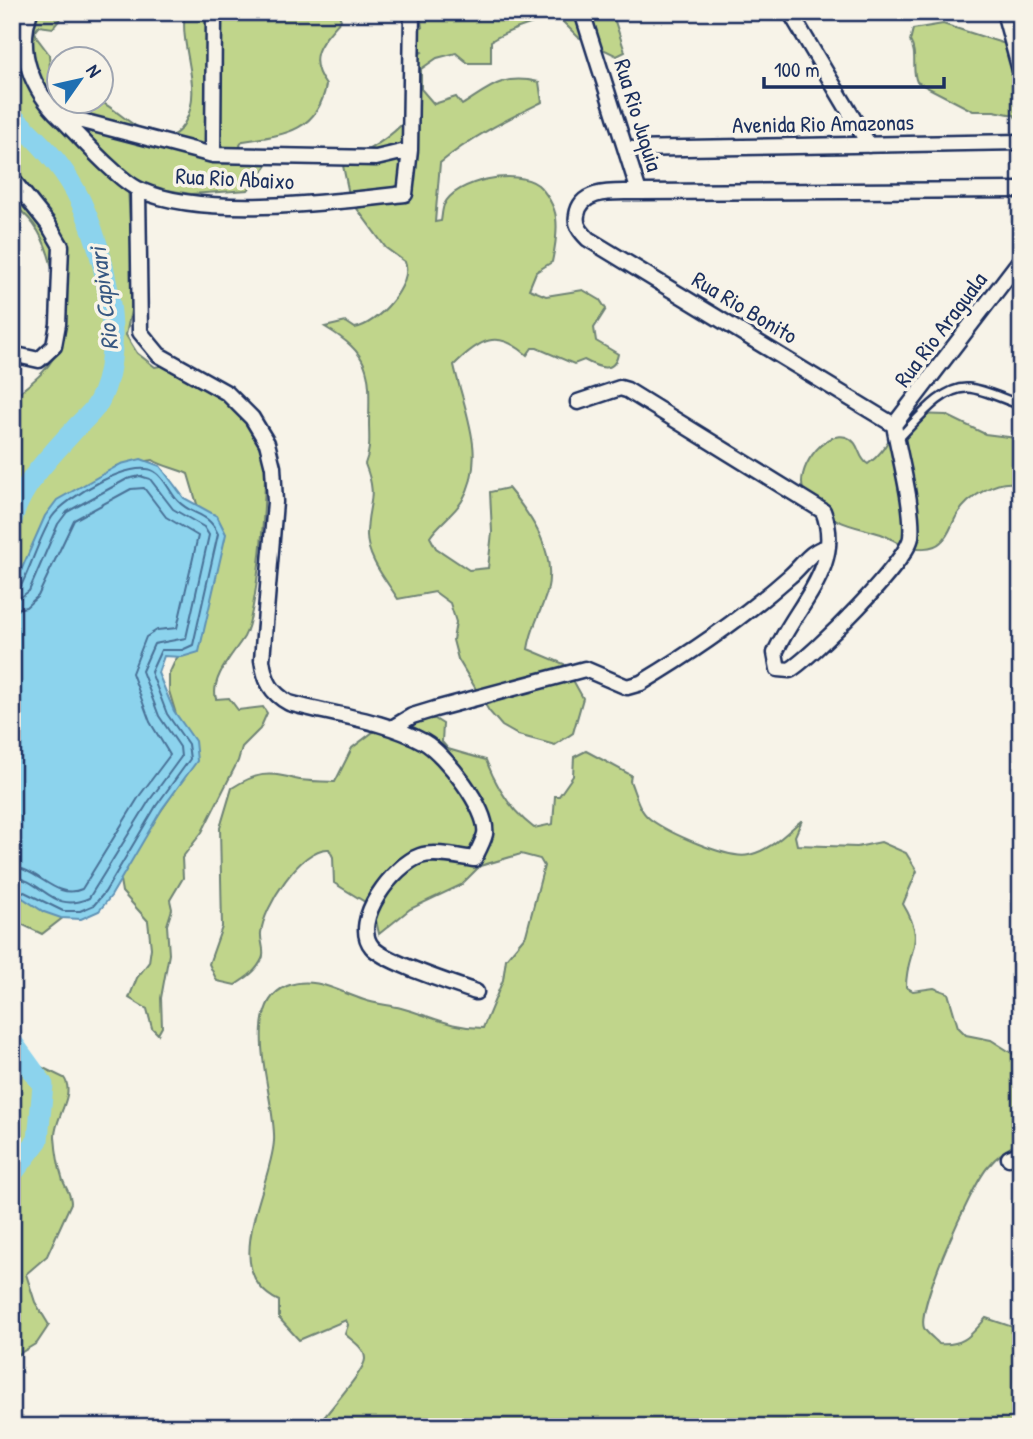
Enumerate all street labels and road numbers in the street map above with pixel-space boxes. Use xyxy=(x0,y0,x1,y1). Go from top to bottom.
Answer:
street label: Rua Rio Juquia xyxy=(607,55,671,175)
street label: Avenida Rio Amazonas xyxy=(732,106,914,140)
street label: Rua Rio Abaixo xyxy=(175,159,295,197)
street label: Rua Rio Bonito xyxy=(687,263,803,351)
street label: Rua Rio Araguala xyxy=(886,265,994,393)

